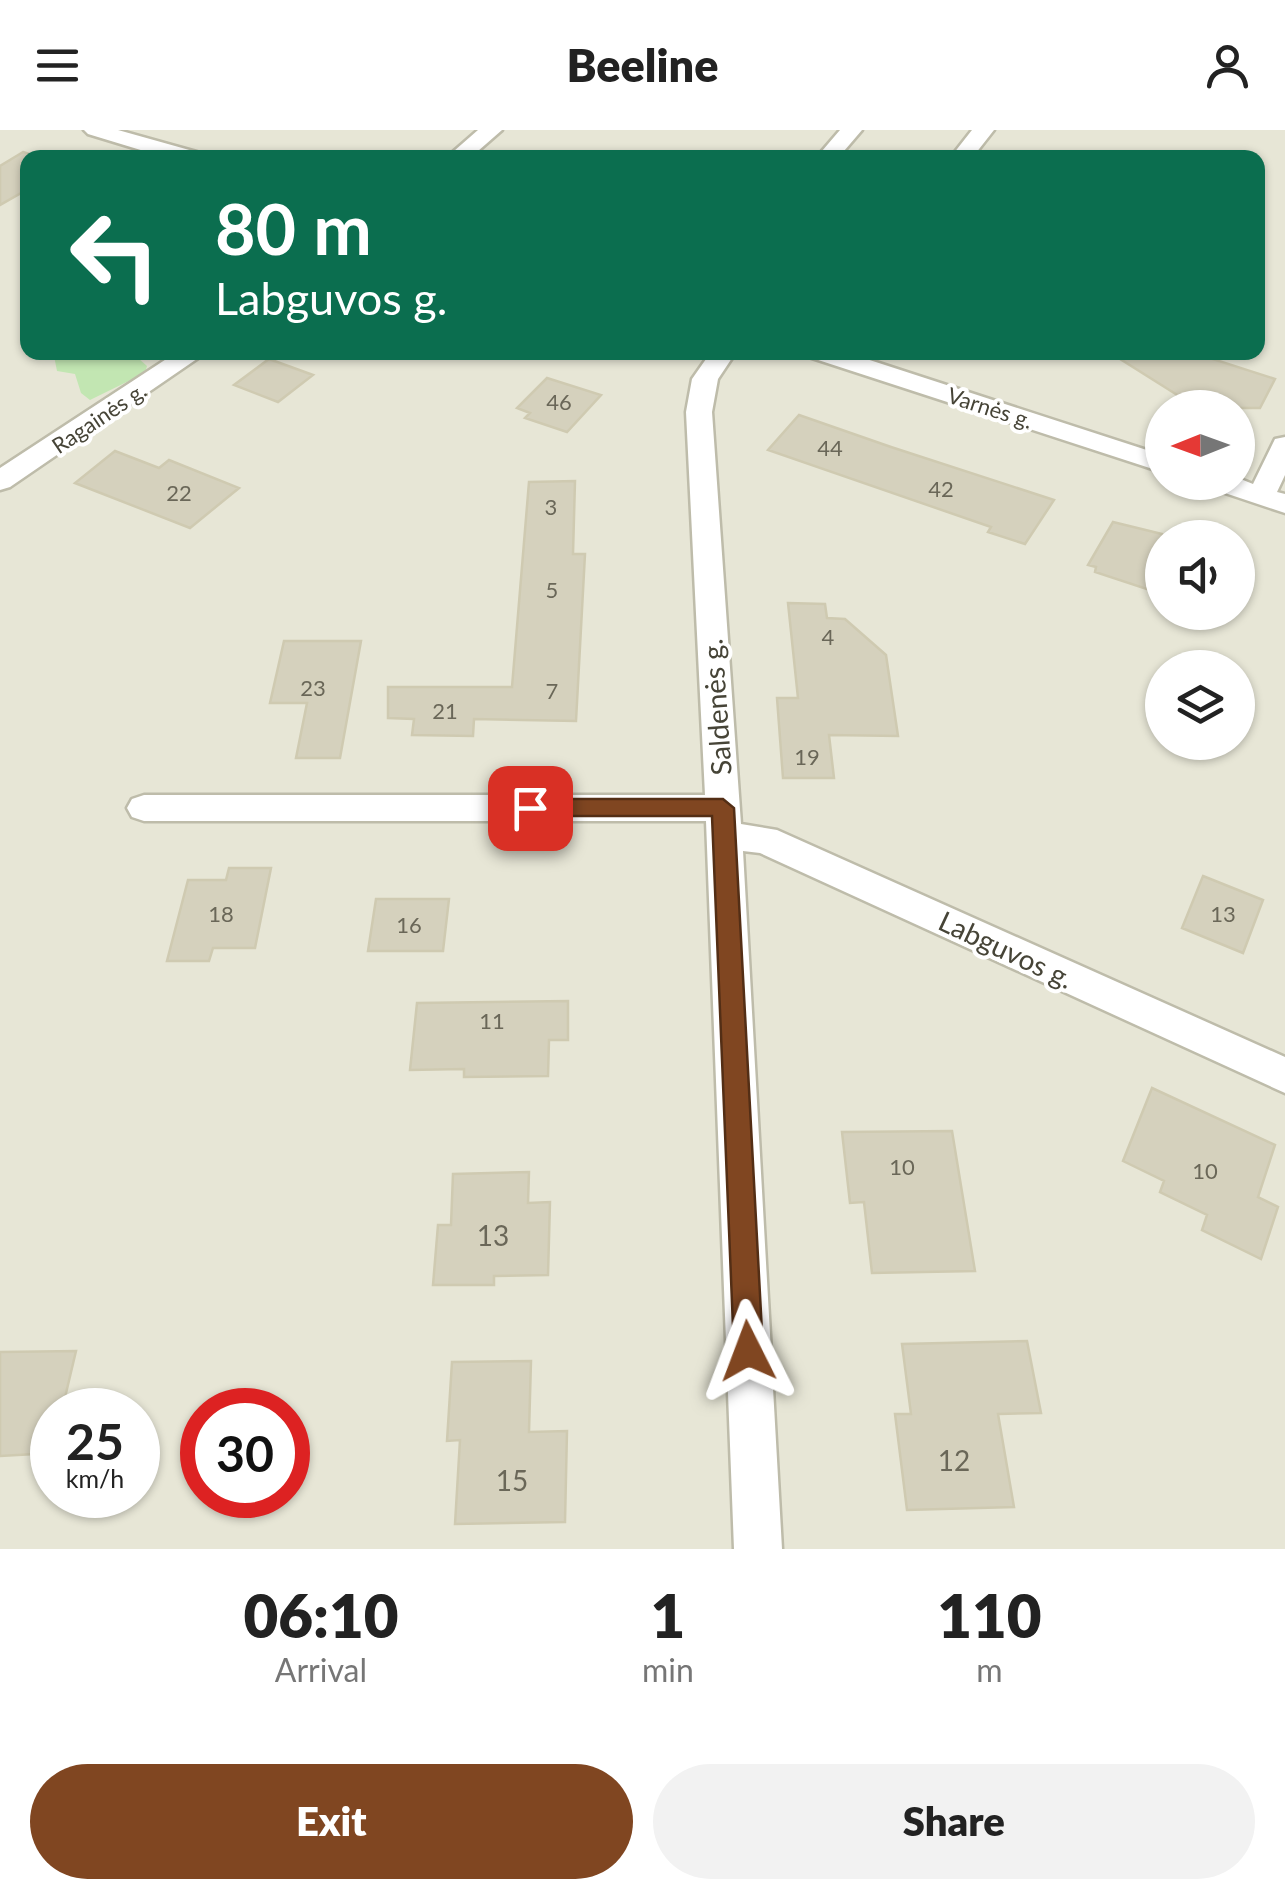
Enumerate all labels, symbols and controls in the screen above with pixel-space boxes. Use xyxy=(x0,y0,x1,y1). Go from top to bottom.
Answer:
icon: menu xyxy=(30,38,85,93)
text: Beeline xyxy=(567,38,718,92)
icon: person xyxy=(1200,38,1255,93)
text: 80 m xyxy=(215,186,372,270)
icon: left xyxy=(50,190,180,320)
text: Labguvos g. xyxy=(215,271,447,325)
street label: Ragainės g. xyxy=(46,376,151,459)
street label: Varnės g. xyxy=(944,381,1036,434)
house number: 46 xyxy=(546,388,572,415)
north arrow xyxy=(1145,390,1255,500)
map controls xyxy=(1145,390,1255,760)
house number: 44 xyxy=(817,434,843,461)
house number: 42 xyxy=(928,475,954,502)
house number: 22 xyxy=(166,479,192,506)
house number: 3 xyxy=(545,493,557,520)
button: sound xyxy=(1145,520,1255,630)
house number: 5 xyxy=(546,576,558,603)
house number: 4 xyxy=(822,623,835,650)
street label: Saldenės g. xyxy=(694,638,738,777)
button: layers xyxy=(1145,650,1255,760)
house number: 23 xyxy=(300,674,326,701)
house number: 7 xyxy=(546,677,558,704)
house number: 21 xyxy=(432,697,458,724)
house number: 19 xyxy=(794,743,820,770)
pin xyxy=(488,766,573,851)
icon: arrive xyxy=(503,781,558,836)
house number: 18 xyxy=(208,900,234,927)
house number: 13 xyxy=(1210,900,1236,927)
street label: Labguvos g. xyxy=(934,903,1079,995)
house number: 16 xyxy=(396,911,422,938)
house number: 11 xyxy=(479,1007,505,1034)
house number: 10 xyxy=(889,1153,915,1180)
house number: 10 xyxy=(1192,1157,1218,1184)
house number: 13 xyxy=(477,1218,509,1252)
position arrow xyxy=(696,1299,800,1403)
speed limit sign: 30 xyxy=(180,1388,310,1518)
text: 25 xyxy=(66,1411,124,1471)
house number: 12 xyxy=(938,1443,970,1477)
text: km/h xyxy=(66,1463,124,1493)
house number: 15 xyxy=(496,1463,528,1497)
text: 06:10 xyxy=(243,1579,399,1651)
text: 1 xyxy=(650,1579,685,1651)
text: 110 xyxy=(937,1579,1042,1651)
text: Arrival xyxy=(275,1650,367,1689)
text: min xyxy=(642,1650,694,1689)
text: m xyxy=(976,1650,1003,1689)
button: Exit xyxy=(30,1764,633,1879)
button: Share xyxy=(653,1764,1255,1879)

